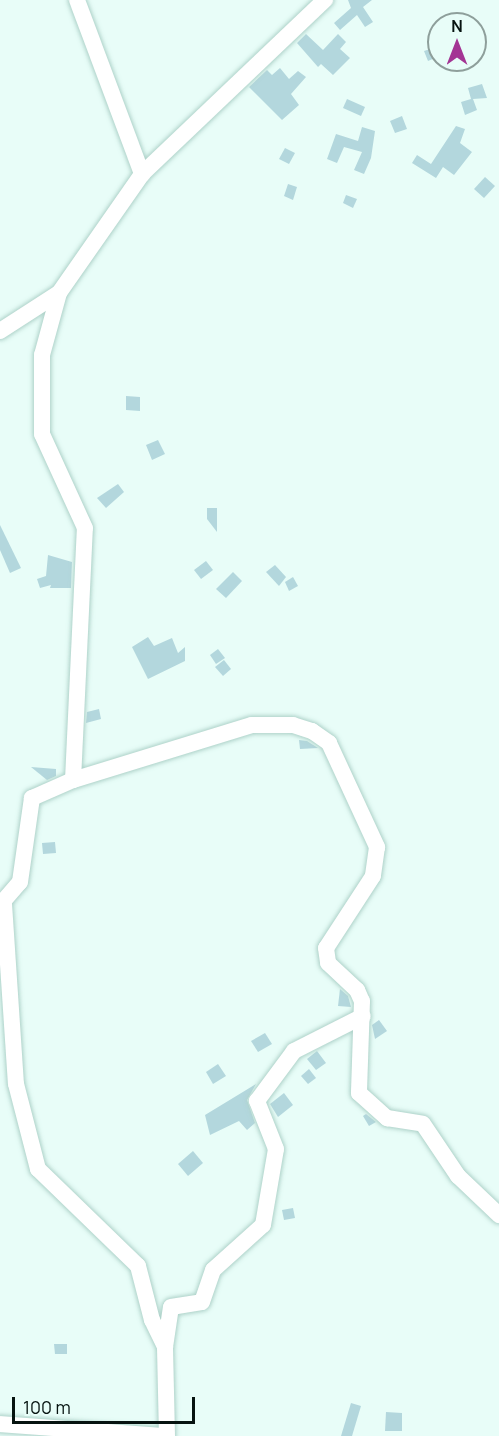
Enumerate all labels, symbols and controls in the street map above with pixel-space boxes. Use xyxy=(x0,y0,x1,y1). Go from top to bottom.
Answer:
north arrow xyxy=(427,12,487,72)
text: N xyxy=(451,15,463,37)
scale bar xyxy=(15,1385,198,1423)
text: 100 m xyxy=(23,1395,71,1419)

